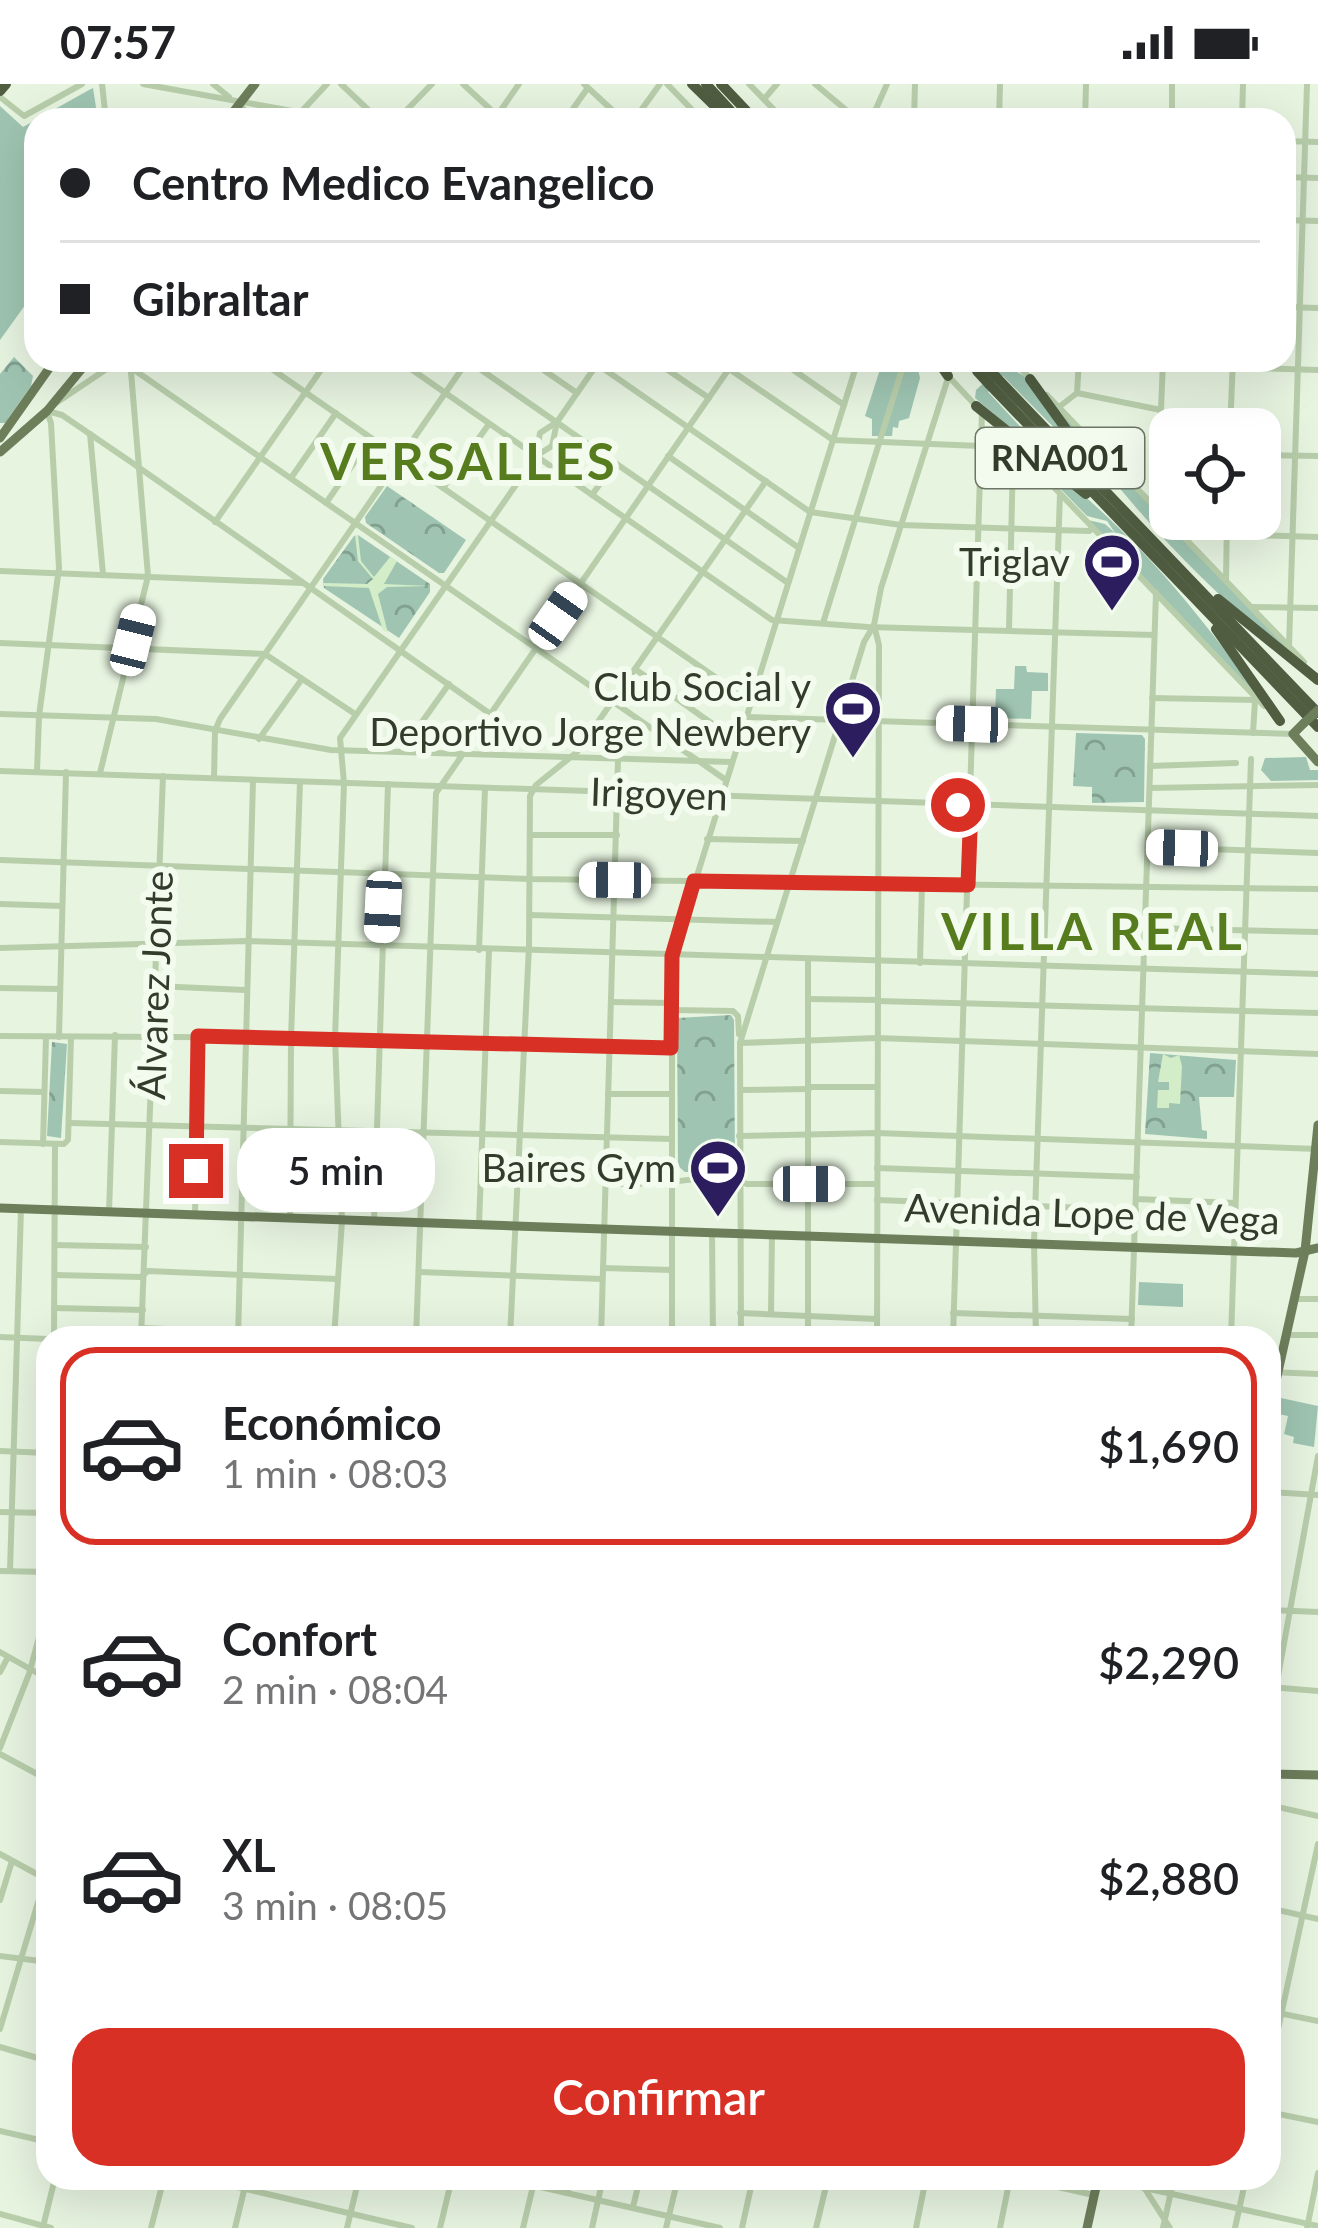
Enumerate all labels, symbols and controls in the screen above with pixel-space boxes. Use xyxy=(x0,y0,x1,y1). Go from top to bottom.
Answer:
text: 07:57 xyxy=(60,15,176,69)
text: Centro Medico Evangelico xyxy=(132,156,655,210)
text: Gibraltar xyxy=(132,272,308,326)
map controls xyxy=(1149,408,1281,540)
button: locate xyxy=(1149,408,1281,540)
road number: RNA001 xyxy=(976,428,1144,488)
district label: VERSALLES xyxy=(319,430,618,491)
sports icon: Triglav xyxy=(1081,531,1143,613)
place label: Triglav xyxy=(959,538,1070,584)
car xyxy=(523,576,593,656)
car xyxy=(107,601,159,679)
place label: Club Social y Deportivo Jorge Newbery xyxy=(369,663,811,754)
sports icon: Club Social y Deportivo Jorge Newbery xyxy=(822,678,884,760)
car xyxy=(935,705,1009,743)
street label: Irigoyen xyxy=(589,768,729,818)
route start xyxy=(931,778,985,832)
car xyxy=(1145,829,1219,867)
car xyxy=(579,861,651,899)
street label: Álvarez Jonte xyxy=(127,870,181,1100)
car xyxy=(363,870,403,944)
district label: VILLA REAL xyxy=(940,900,1245,961)
callout: 5 min xyxy=(238,1129,436,1213)
sports icon: Baires Gym xyxy=(687,1137,749,1219)
route end xyxy=(169,1144,223,1198)
place label: Baires Gym xyxy=(482,1144,676,1190)
text: 5 min xyxy=(288,1147,384,1193)
car xyxy=(773,1166,845,1202)
street label: Avenida Lope de Vega xyxy=(904,1183,1280,1243)
icon: car xyxy=(78,1392,186,1500)
text: Económico xyxy=(222,1396,442,1450)
text: $1,690 xyxy=(1098,1419,1239,1473)
text: 1 min · 08:03 xyxy=(222,1450,448,1496)
icon: car xyxy=(78,1608,186,1716)
text: Confort xyxy=(222,1612,377,1666)
text: $2,290 xyxy=(1098,1635,1239,1689)
text: 2 min · 08:04 xyxy=(222,1666,448,1712)
icon: car xyxy=(78,1824,186,1932)
text: XL xyxy=(222,1828,276,1882)
text: $2,880 xyxy=(1098,1851,1239,1905)
text: 3 min · 08:05 xyxy=(222,1882,448,1928)
button: Confirmar xyxy=(72,2028,1245,2166)

